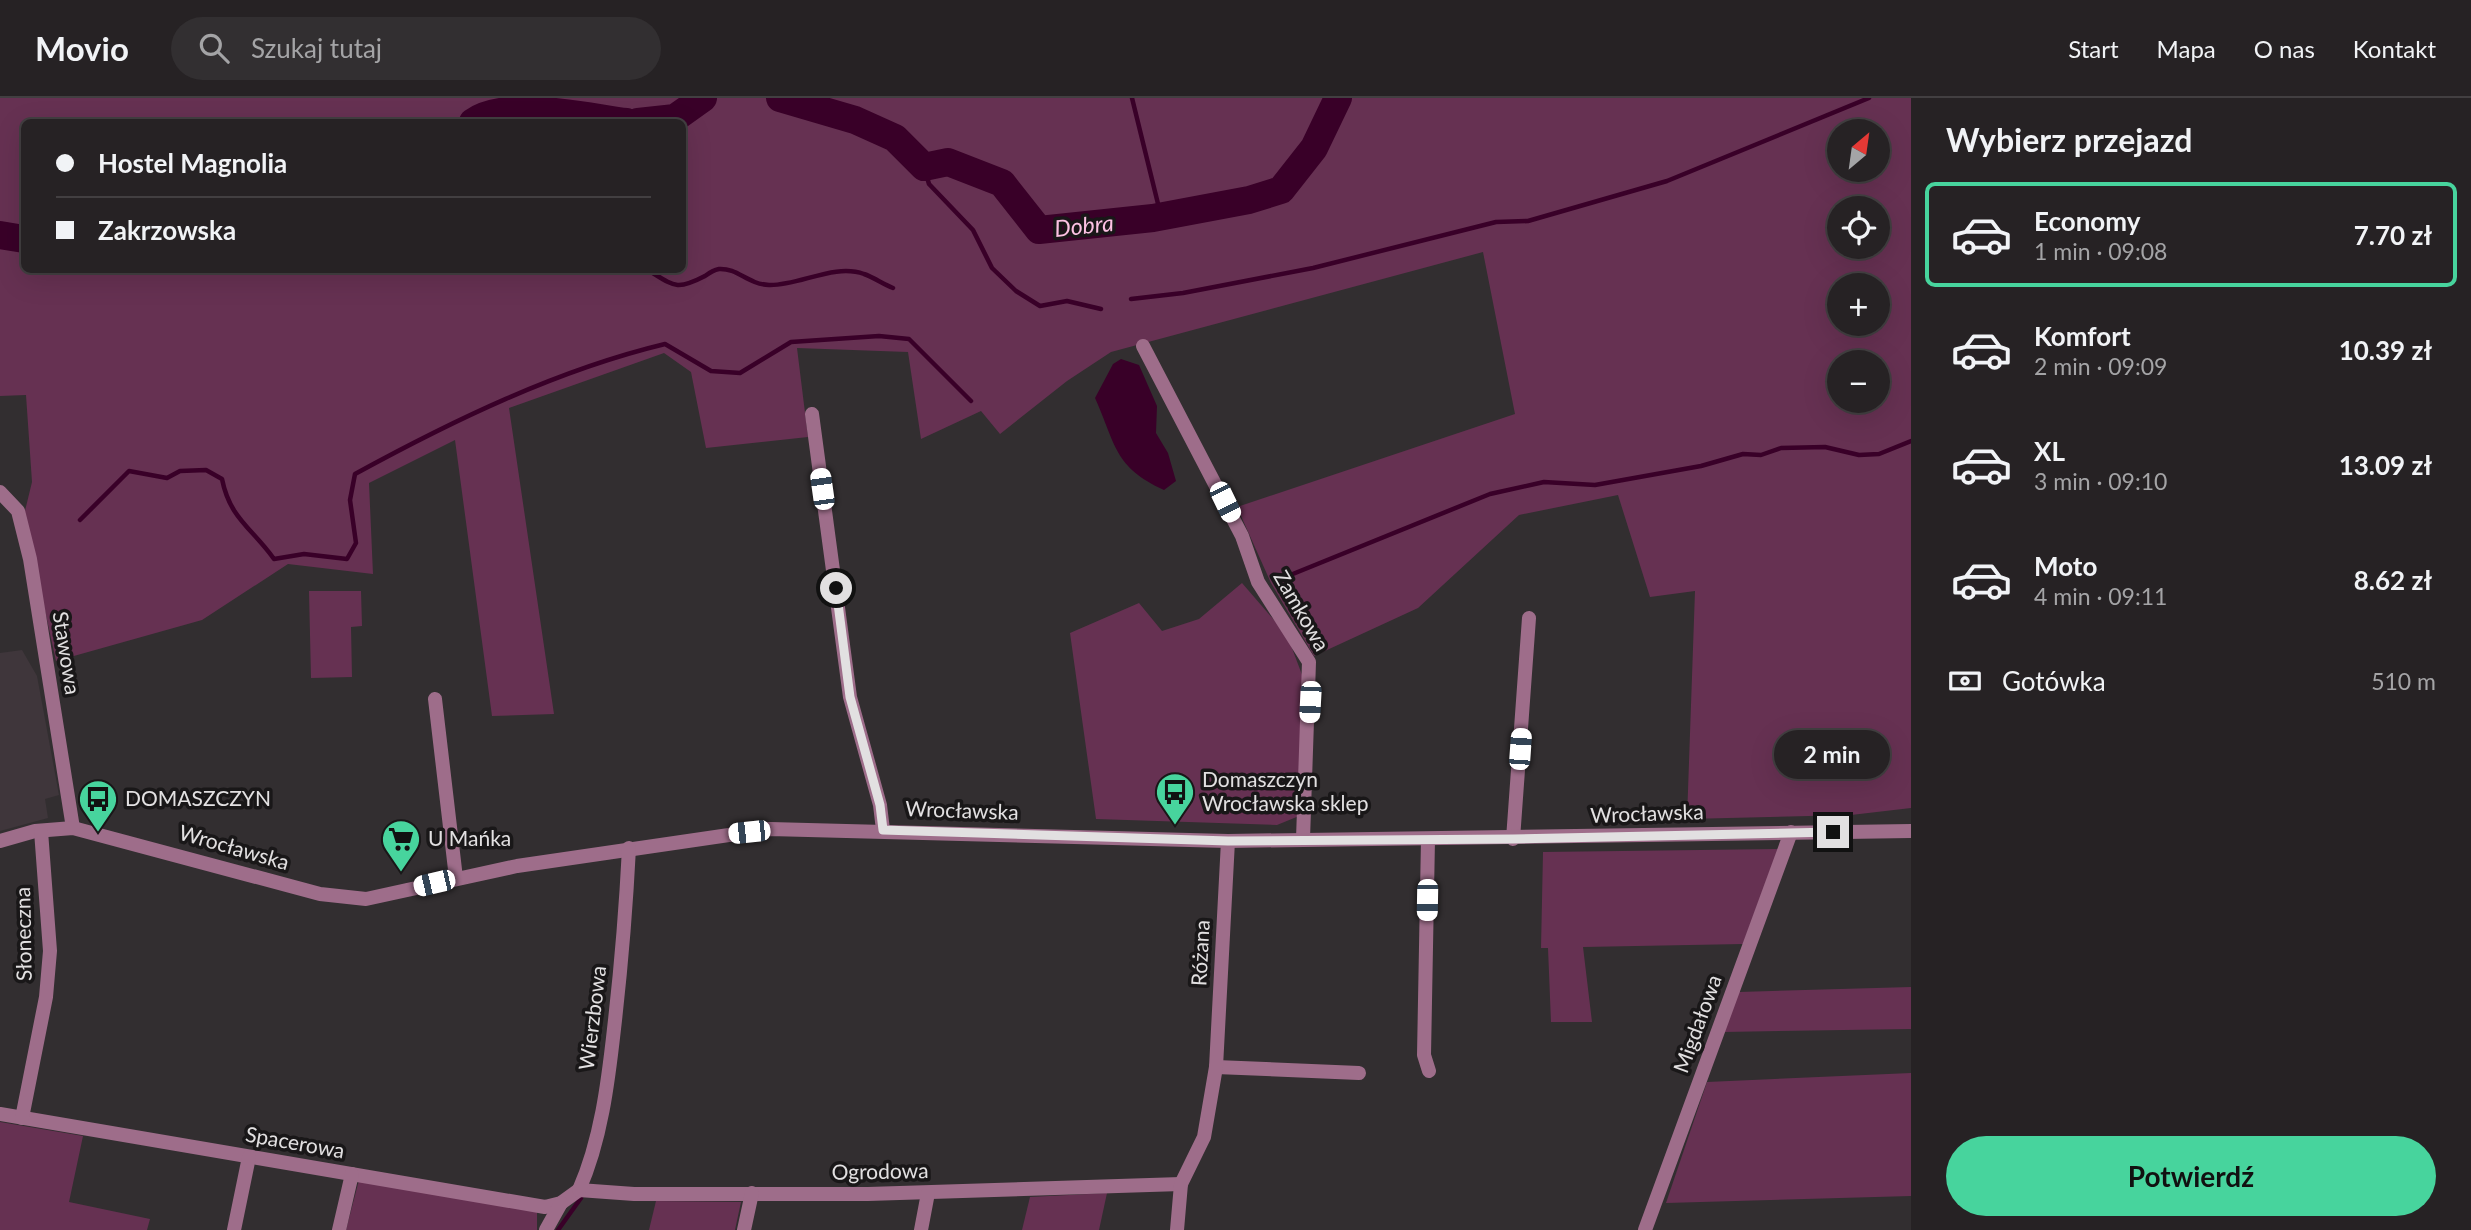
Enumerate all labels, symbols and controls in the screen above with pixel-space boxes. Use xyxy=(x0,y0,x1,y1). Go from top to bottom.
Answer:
search box xyxy=(171,17,661,80)
text: Movio xyxy=(35,28,129,68)
icon: search xyxy=(195,29,233,67)
text: Szukaj tutaj xyxy=(251,32,382,64)
text: Start xyxy=(2068,34,2119,63)
text: Mapa xyxy=(2157,34,2216,63)
text: O nas xyxy=(2254,34,2315,63)
text: Kontakt xyxy=(2353,34,2436,63)
north arrow xyxy=(1827,119,1890,182)
map controls xyxy=(1827,119,1890,413)
text: Wybierz przejazd xyxy=(1946,120,2192,159)
text: Hostel Magnolia xyxy=(98,147,287,179)
button: locate xyxy=(1827,196,1890,259)
icon: car xyxy=(1950,203,2013,266)
text: Economy xyxy=(2034,205,2140,237)
water label: Dobra xyxy=(1053,208,1115,242)
text: Zakrzowska xyxy=(98,214,236,246)
text: 7.70 zł xyxy=(2354,219,2432,251)
text: 1 min · 09:08 xyxy=(2034,237,2167,265)
button: + xyxy=(1827,273,1890,336)
icon: car xyxy=(1950,318,2013,381)
text: Komfort xyxy=(2034,320,2131,352)
text: 10.39 zł xyxy=(2339,334,2432,366)
button: − xyxy=(1827,350,1890,413)
text: 2 min · 09:09 xyxy=(2034,352,2167,380)
icon: car xyxy=(1950,433,2013,496)
text: XL xyxy=(2034,435,2065,467)
text: 13.09 zł xyxy=(2339,449,2432,481)
car xyxy=(809,467,836,511)
text: 3 min · 09:10 xyxy=(2034,467,2167,495)
car xyxy=(1207,479,1244,525)
icon: car xyxy=(1950,548,2013,611)
text: Moto xyxy=(2034,550,2097,582)
text: 8.62 zł xyxy=(2354,564,2432,596)
street label: Zamkowa xyxy=(1269,566,1335,655)
route start xyxy=(820,572,852,604)
text: 4 min · 09:11 xyxy=(2034,582,2167,610)
street label: Stawowa xyxy=(49,609,86,696)
icon: cash xyxy=(1946,662,1984,700)
text: Gotówka xyxy=(2002,665,2106,697)
text: 510 m xyxy=(2371,667,2436,695)
car xyxy=(1299,680,1322,724)
car xyxy=(1509,727,1532,771)
callout: 2 min xyxy=(1775,730,1891,780)
text: 2 min xyxy=(1803,740,1861,768)
place label: Domaszczyn Wrocławska sklep xyxy=(1202,766,1368,815)
bus stop icon: Domaszczyn Wrocławska sklep xyxy=(1154,771,1196,826)
bus stop icon: DOMASZCZYN xyxy=(77,778,119,833)
place label: DOMASZCZYN xyxy=(125,785,271,810)
street label: Wrocławska xyxy=(905,795,1019,824)
street label: Wrocławska xyxy=(1590,798,1704,827)
route end xyxy=(1817,816,1849,848)
supermarket icon: U Mańka xyxy=(380,818,422,873)
street label: Wrocławska xyxy=(176,819,292,874)
car xyxy=(728,819,771,845)
place label: U Mańka xyxy=(428,825,511,850)
car xyxy=(412,868,457,898)
car xyxy=(1417,879,1438,921)
street label: Słoneczna xyxy=(9,887,36,981)
street label: Różana xyxy=(1185,919,1214,987)
street label: Wierzbowa xyxy=(573,964,610,1072)
street label: Migdałowa xyxy=(1667,971,1726,1076)
street label: Spacerowa xyxy=(244,1121,347,1163)
button: Potwierdź xyxy=(1946,1136,2436,1216)
street label: Ogrodowa xyxy=(831,1157,929,1184)

